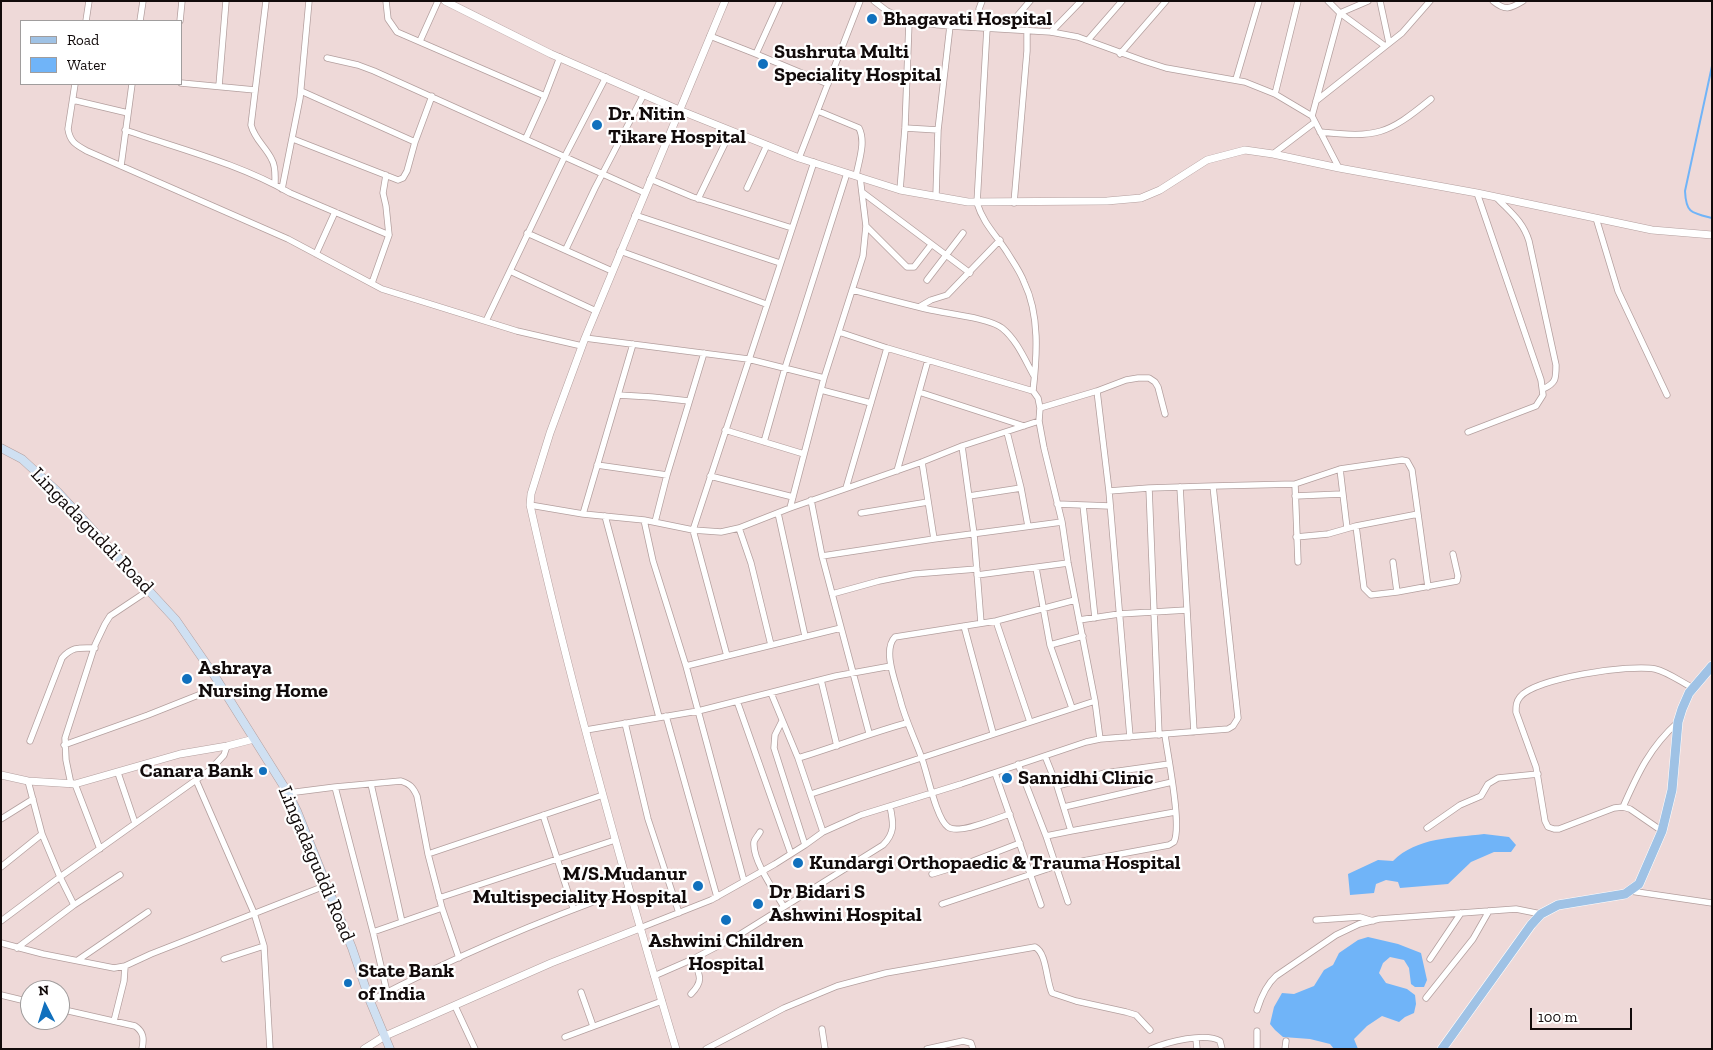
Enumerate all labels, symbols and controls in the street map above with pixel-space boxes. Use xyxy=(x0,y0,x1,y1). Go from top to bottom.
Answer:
place label: Bhagavati Hospital xyxy=(883,7,1052,31)
marker: Bhagavati Hospital xyxy=(865,12,879,26)
legend xyxy=(20,20,182,85)
text: Road xyxy=(67,31,99,49)
place label: Sushruta Multi Speciality Hospital xyxy=(774,40,941,87)
text: Water xyxy=(67,56,107,74)
marker: Sushruta Multi Speciality Hospital xyxy=(756,57,770,71)
place label: Dr. Nitin Tikare Hospital xyxy=(608,102,746,149)
marker: Dr. Nitin Tikare Hospital xyxy=(590,118,604,132)
street label: Lingadaguddi Road xyxy=(26,463,158,599)
place label: Ashraya Nursing Home xyxy=(198,656,328,703)
marker: Ashraya Nursing Home xyxy=(180,672,194,686)
place label: Canara Bank xyxy=(140,759,253,783)
marker: Canara Bank xyxy=(257,765,269,777)
place label: Sannidhi Clinic xyxy=(1018,766,1154,790)
marker: Sannidhi Clinic xyxy=(1000,771,1014,785)
street label: Lingadaguddi Road xyxy=(272,783,360,945)
place label: Kundargi Orthopaedic & Trauma Hospital xyxy=(809,851,1180,875)
marker: Kundargi Orthopaedic & Trauma Hospital xyxy=(791,856,805,870)
place label: M/S.Mudanur Multispeciality Hospital xyxy=(473,862,687,909)
marker: M/S.Mudanur Multispeciality Hospital xyxy=(691,879,705,893)
place label: Dr Bidari S Ashwini Hospital xyxy=(769,880,922,927)
marker: Dr Bidari S Ashwini Hospital xyxy=(751,897,765,911)
marker: Ashwini Children Hospital xyxy=(719,913,733,927)
place label: Ashwini Children Hospital xyxy=(649,929,803,976)
place label: State Bank of India xyxy=(358,959,454,1006)
marker: State Bank of India xyxy=(342,977,354,989)
north arrow xyxy=(20,980,70,1030)
text: N xyxy=(38,982,50,999)
scale bar xyxy=(1533,998,1636,1030)
text: 100 m xyxy=(1538,1008,1577,1026)

